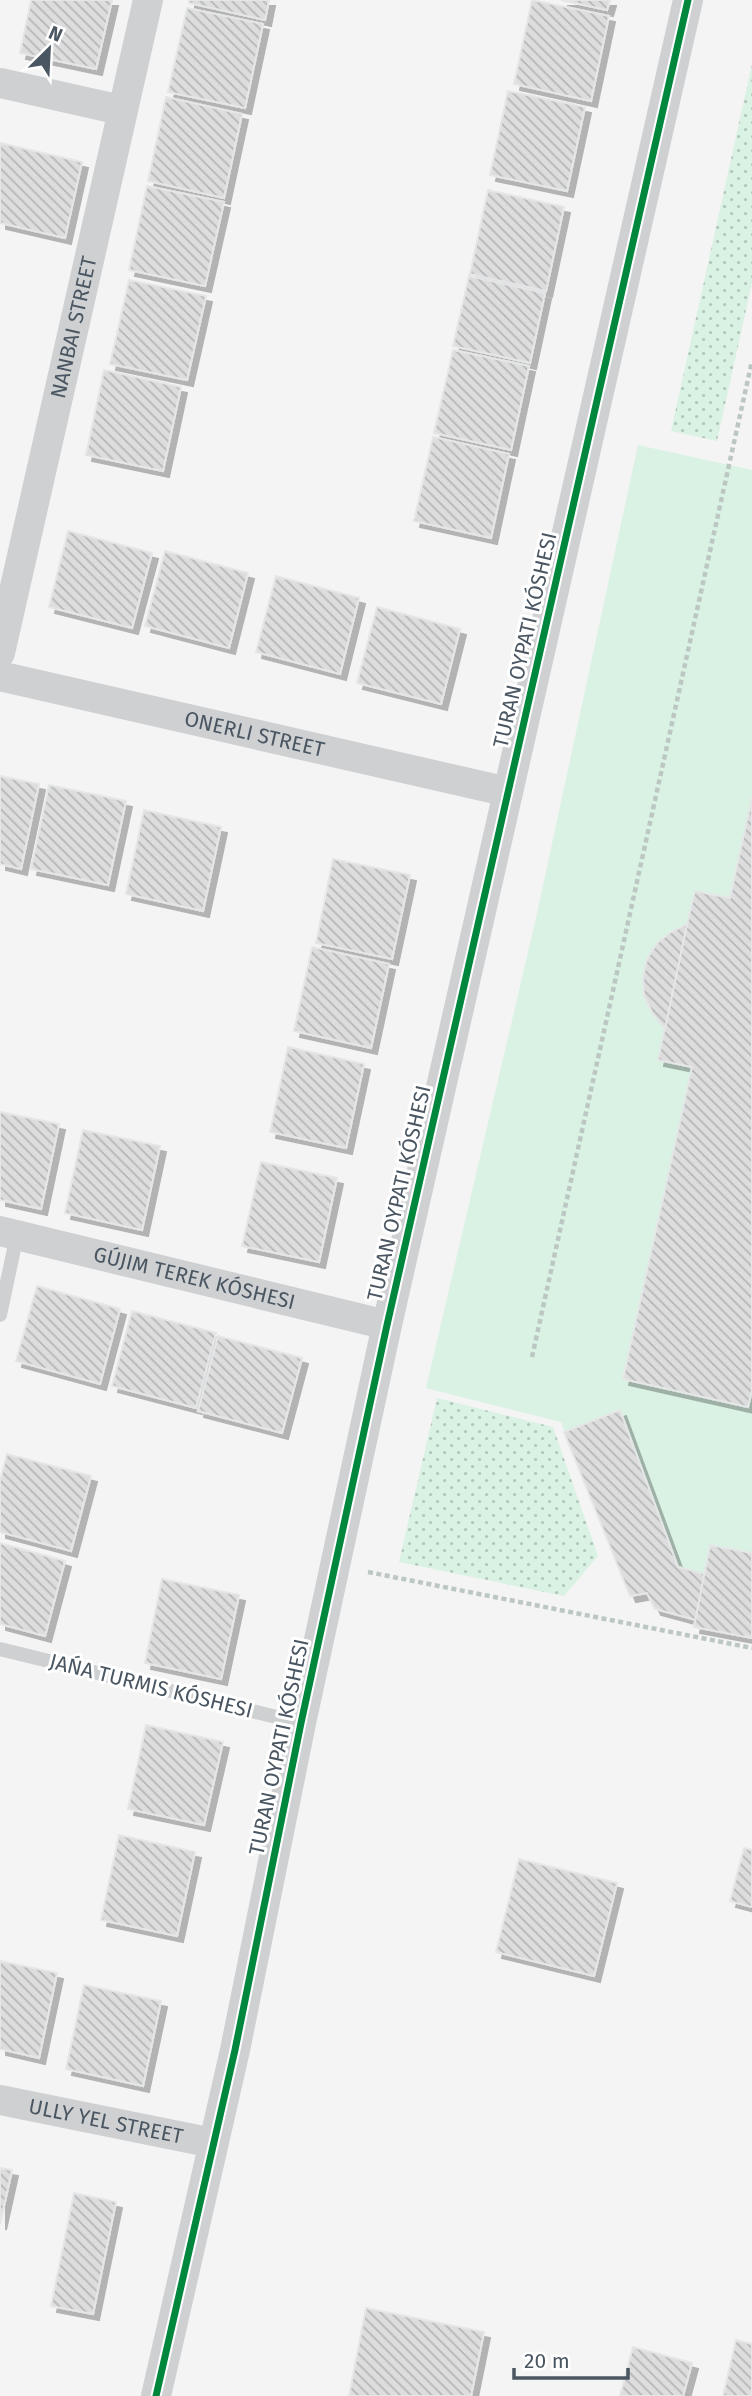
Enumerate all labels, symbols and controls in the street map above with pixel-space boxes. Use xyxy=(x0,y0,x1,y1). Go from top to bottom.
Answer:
north arrow xyxy=(14,14,84,84)
text: N xyxy=(45,21,66,47)
street label: NANBAI STREET xyxy=(45,253,103,401)
street label: TURAN OYPATI KÓSHESI xyxy=(488,530,562,750)
street label: ONERLI STREET xyxy=(182,706,327,763)
street label: TURAN OYPATI KÓSHESI xyxy=(362,1083,436,1303)
street label: GÚJIM TEREK KÓSHESI xyxy=(91,1241,298,1315)
street label: TURAN OYPATI KÓSHESI xyxy=(243,1637,315,1857)
street label: JAŃA TURMIS KÓSHESI xyxy=(47,1648,255,1724)
street label: ULLY YEL STREET xyxy=(26,2093,185,2150)
scale bar xyxy=(514,2336,628,2380)
text: 20 m xyxy=(524,2348,570,2374)

